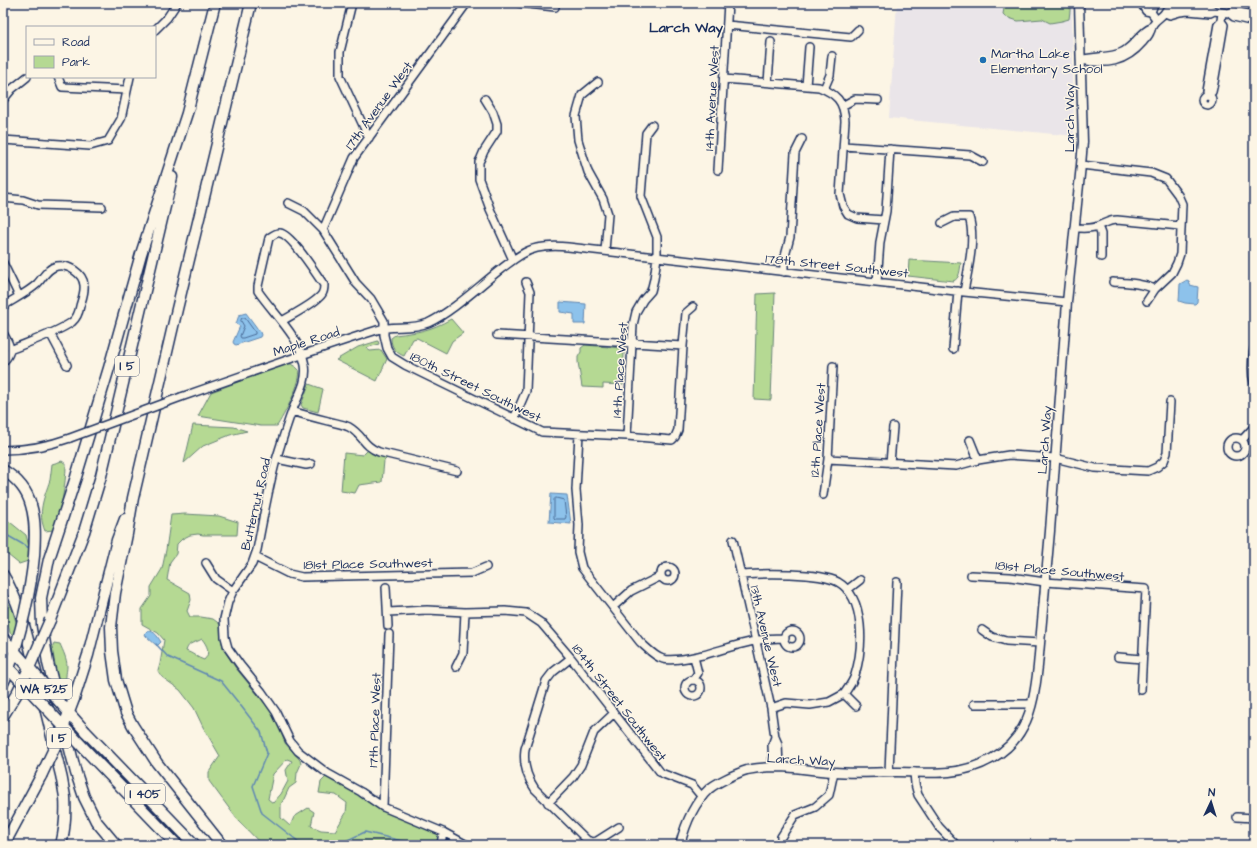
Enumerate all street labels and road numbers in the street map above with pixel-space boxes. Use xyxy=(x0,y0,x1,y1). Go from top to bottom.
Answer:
street label: 14th Avenue West xyxy=(700,44,724,151)
street label: 17th Avenue West xyxy=(341,57,417,153)
street label: Larch Way xyxy=(1061,84,1080,152)
street label: 178th Street Southwest xyxy=(765,250,910,283)
street label: 14th Place West xyxy=(608,321,632,419)
street label: Maple Road xyxy=(271,323,342,361)
street label: 180th Street Southwest xyxy=(407,347,545,427)
road number: I 5 xyxy=(115,356,139,376)
street label: 12th Place West xyxy=(806,382,830,478)
street label: Larch Way xyxy=(1034,405,1057,475)
street label: Butternut Road xyxy=(237,456,275,552)
street label: 181st Place Southwest xyxy=(303,554,434,574)
street label: 181st Place Southwest xyxy=(995,556,1126,586)
street label: 13th Avenue West xyxy=(746,584,787,689)
street label: 184th Street Southwest xyxy=(568,640,671,766)
street label: 17th Place West xyxy=(364,672,386,768)
road number: WA 525 xyxy=(16,679,72,699)
road number: I 5 xyxy=(47,728,71,748)
street label: Larch Way xyxy=(766,749,836,772)
road number: I 405 xyxy=(125,784,165,804)

